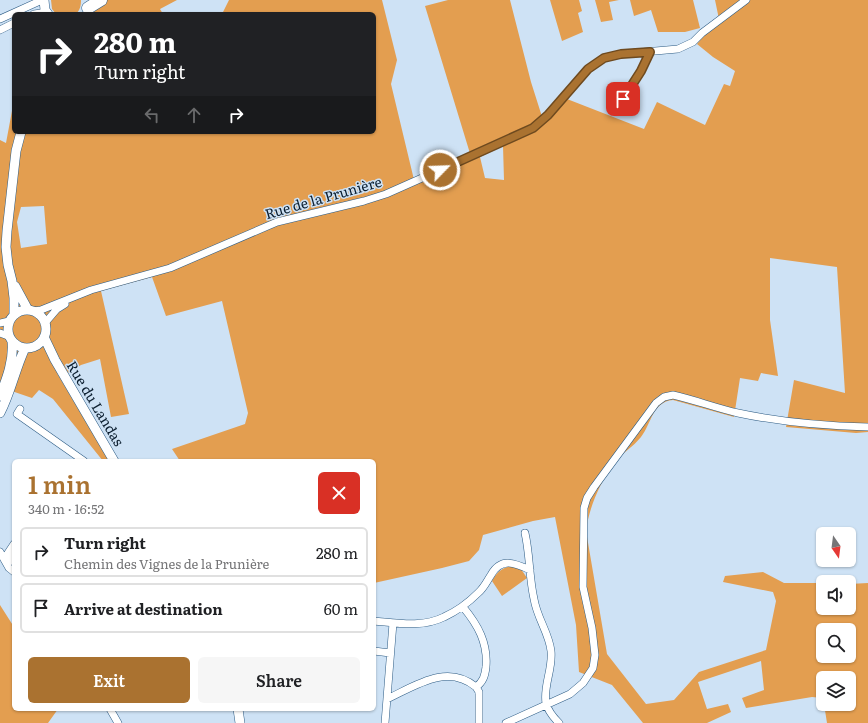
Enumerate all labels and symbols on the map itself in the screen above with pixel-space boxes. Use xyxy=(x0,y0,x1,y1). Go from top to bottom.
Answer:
pin xyxy=(606,82,640,116)
position arrow xyxy=(419,149,461,191)
street label: Rue de la Prunière xyxy=(262,171,384,223)
street label: Rue du Landas xyxy=(63,357,129,449)
north arrow xyxy=(816,527,856,567)

